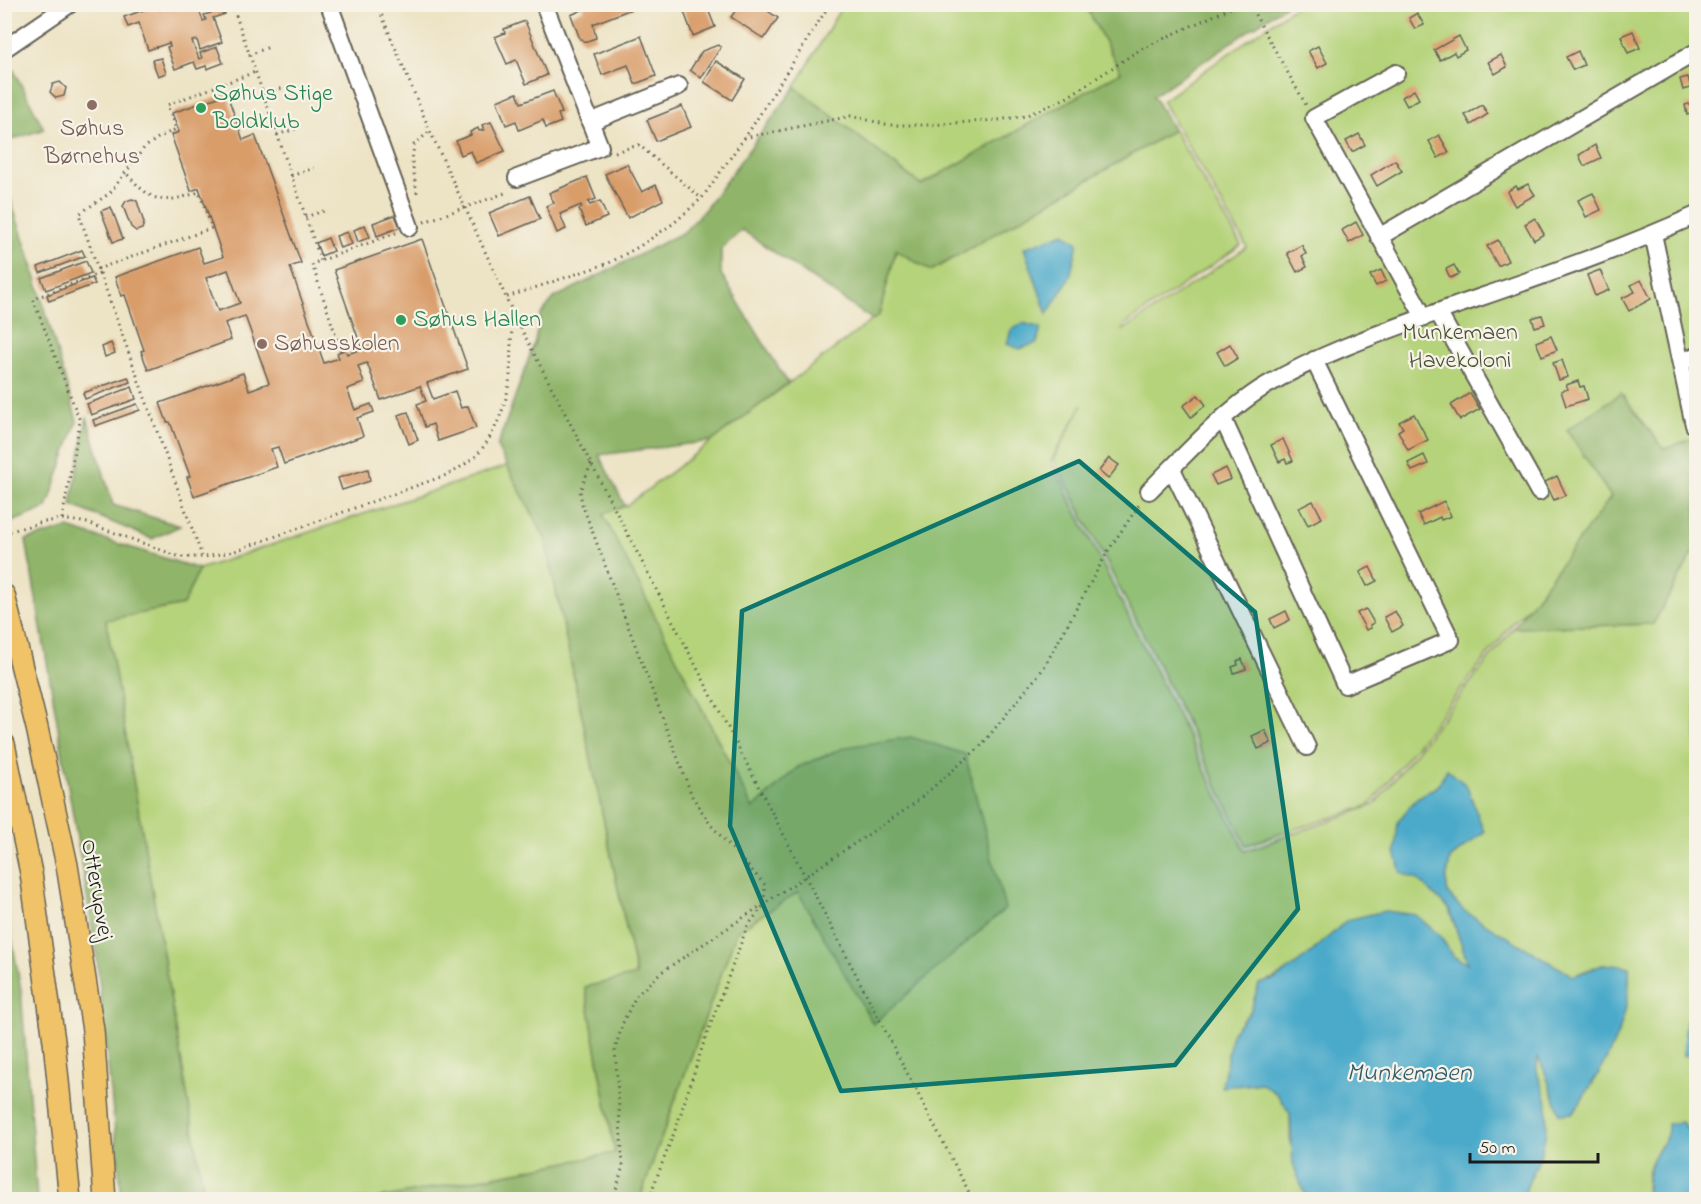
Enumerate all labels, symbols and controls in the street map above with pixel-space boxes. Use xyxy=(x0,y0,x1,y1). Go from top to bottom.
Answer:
place label: Søhus Stige Boldklub xyxy=(212,77,333,140)
marker: Søhus Børnehus xyxy=(85,98,99,112)
marker: Søhus Stige Boldklub xyxy=(194,101,208,115)
place label: Søhus Børnehus xyxy=(43,112,140,175)
place label: Søhus Hallen xyxy=(413,303,541,338)
marker: Søhus Hallen xyxy=(394,313,408,327)
park label: Munkemaen Havekoloni xyxy=(1402,316,1518,379)
place label: Søhusskolen xyxy=(274,327,400,362)
marker: Søhusskolen xyxy=(255,337,269,351)
street label: Otterupvej xyxy=(70,837,122,945)
water label: Munkemaen xyxy=(1346,1055,1473,1093)
scale bar xyxy=(1470,1126,1598,1164)
text: 50 m xyxy=(1479,1136,1516,1162)

